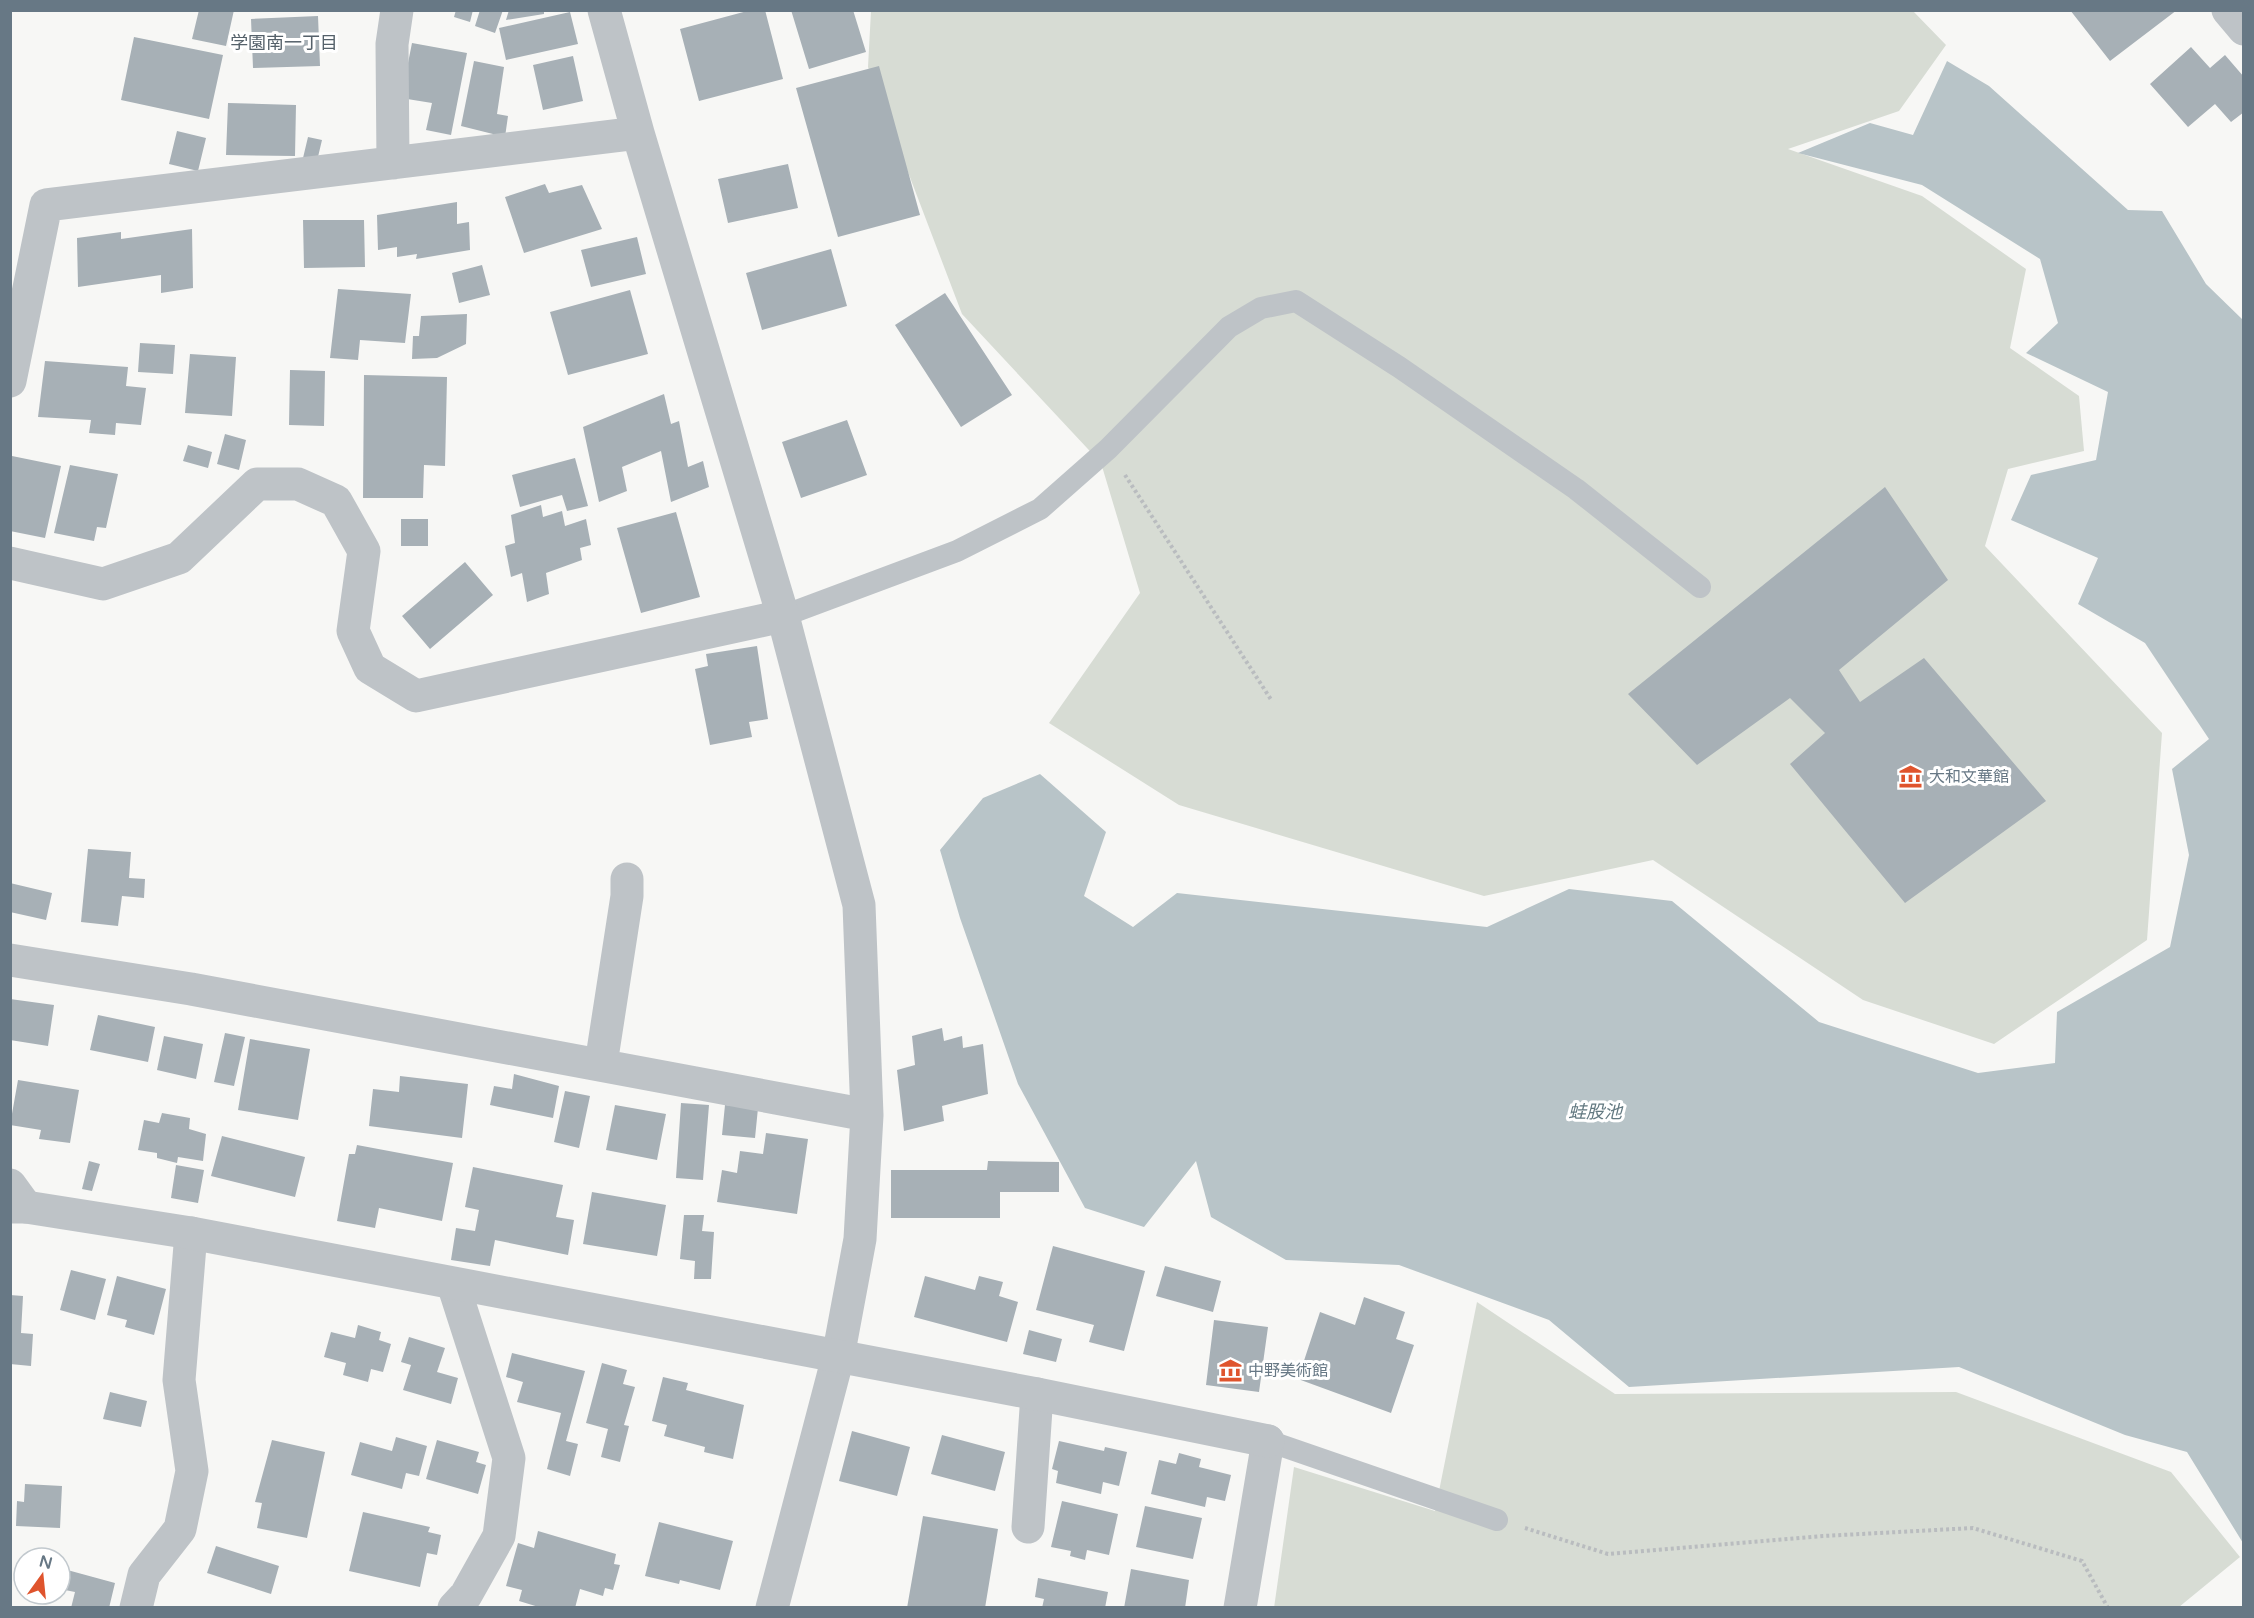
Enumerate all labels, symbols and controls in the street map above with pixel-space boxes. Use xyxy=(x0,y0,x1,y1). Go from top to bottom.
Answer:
district label: 学園南一丁目 xyxy=(230,32,338,54)
museum icon: 大和文華館 xyxy=(1898,764,1924,790)
place label: 大和文華館 xyxy=(1929,767,2009,787)
water label: 蛙股池 xyxy=(1568,1101,1624,1123)
museum icon: 中野美術館 xyxy=(1217,1358,1243,1384)
place label: 中野美術館 xyxy=(1248,1361,1328,1381)
north arrow xyxy=(12,1546,72,1606)
text: N xyxy=(37,1551,54,1574)

